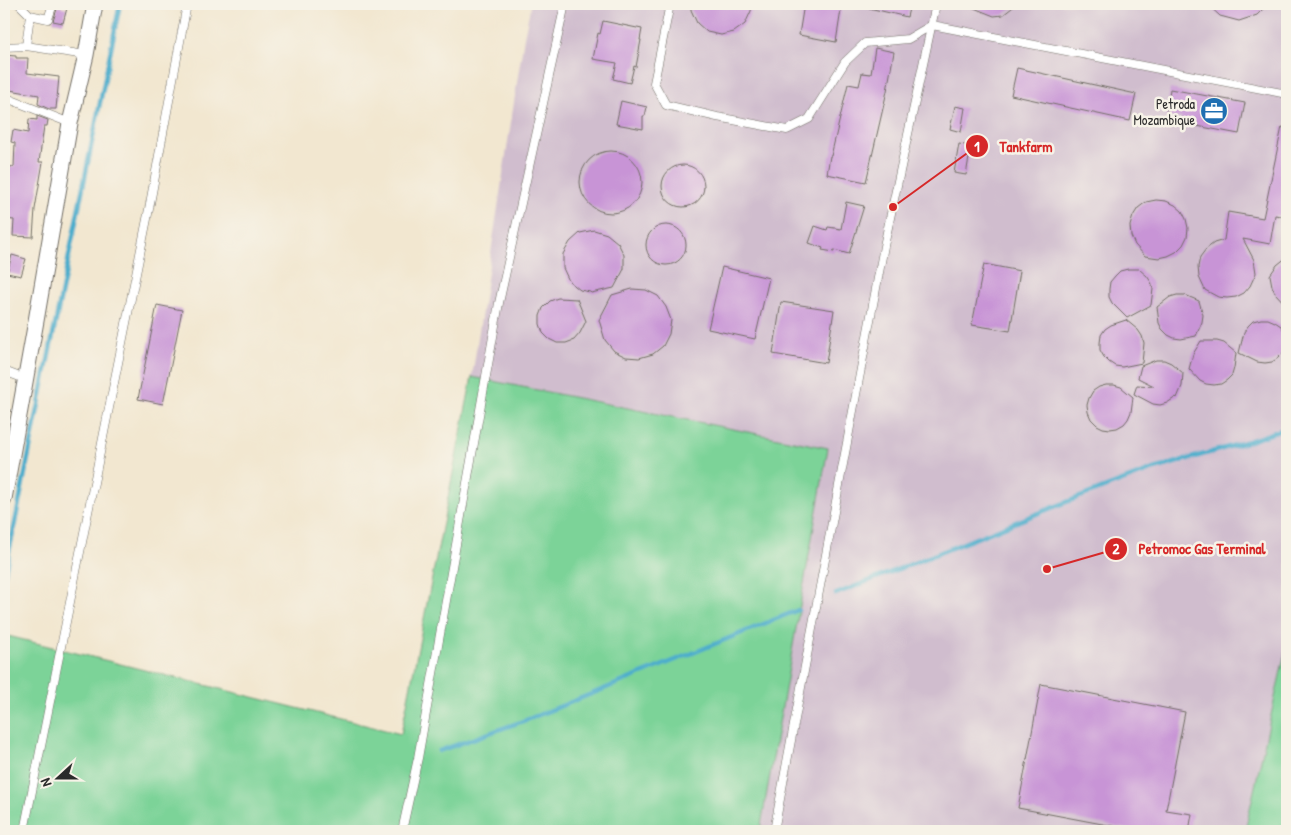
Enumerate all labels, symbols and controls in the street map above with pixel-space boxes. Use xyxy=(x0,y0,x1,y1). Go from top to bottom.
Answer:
place label: Petroda Mozambique xyxy=(1133,94,1196,130)
office icon: Petroda Mozambique xyxy=(1199,96,1229,126)
callout: Tankfarm xyxy=(964,131,1062,161)
text: 1 xyxy=(974,136,980,157)
text: Tankfarm xyxy=(998,136,1053,157)
callout: Petromoc Gas Terminal xyxy=(1104,534,1276,564)
text: 2 xyxy=(1112,538,1120,559)
text: Petromoc Gas Terminal xyxy=(1139,538,1266,559)
north arrow xyxy=(32,752,82,802)
text: N xyxy=(35,775,56,790)

